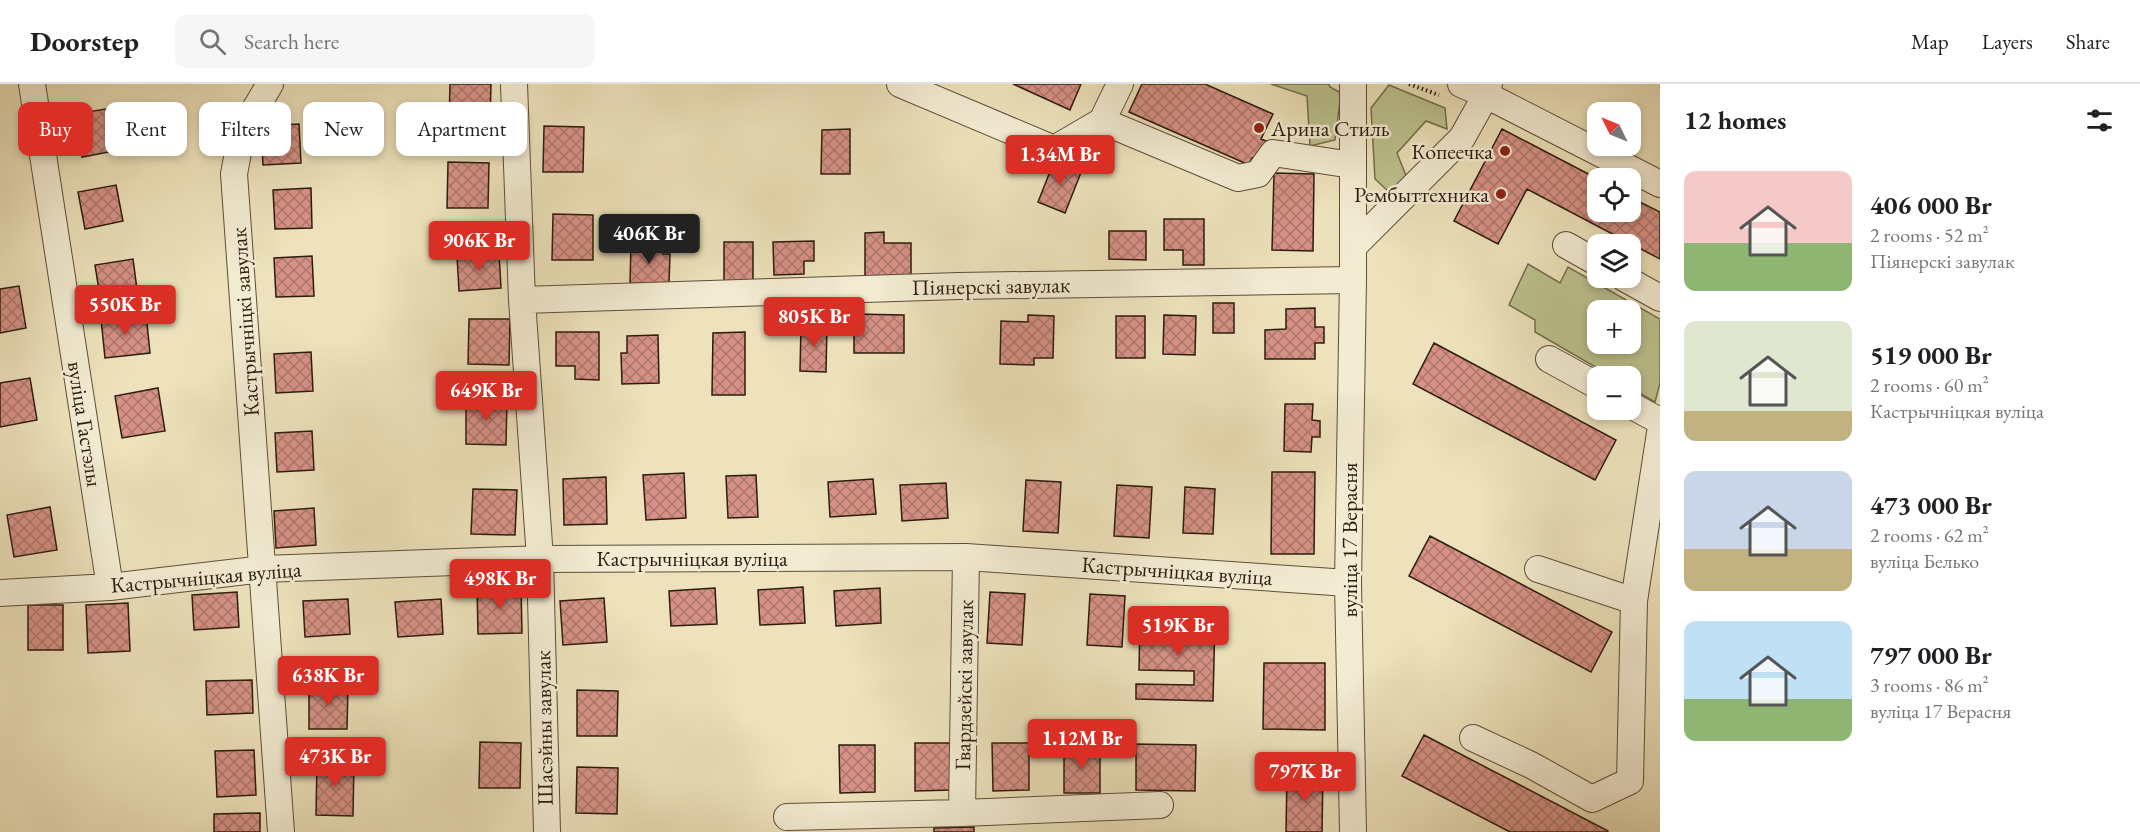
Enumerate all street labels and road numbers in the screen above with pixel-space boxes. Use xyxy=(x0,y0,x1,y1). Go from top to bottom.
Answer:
street label: Кастрычніцкі завулак xyxy=(224,226,266,418)
street label: Піянерскі завулак xyxy=(911,270,1071,302)
street label: вуліца Гастэлы xyxy=(61,359,109,489)
street label: вуліца 17 Верасня xyxy=(1335,462,1364,618)
street label: Кастрычніцкая вуліца xyxy=(596,544,788,573)
street label: Кастрычніцкая вуліца xyxy=(1080,550,1274,592)
street label: Кастрычніцкая вуліца xyxy=(109,554,303,600)
street label: Гвардзейскі завулак xyxy=(948,599,980,771)
street label: Шасэйны завулак xyxy=(528,650,560,806)

